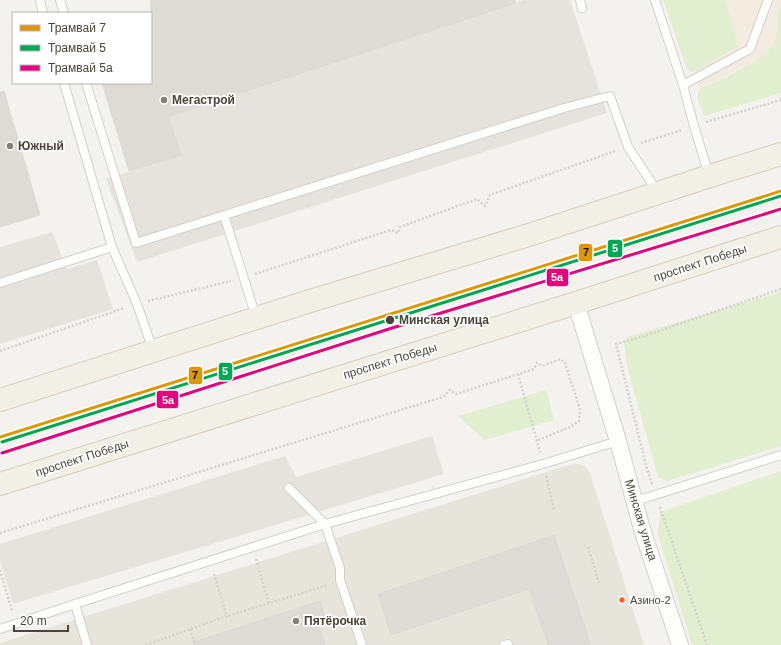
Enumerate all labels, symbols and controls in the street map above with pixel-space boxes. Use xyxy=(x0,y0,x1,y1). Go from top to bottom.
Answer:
legend xyxy=(12,12,152,84)
text: Трамвай 7 xyxy=(48,21,106,35)
text: Трамвай 5 xyxy=(48,41,106,55)
text: Трамвай 5а xyxy=(48,61,113,75)
place label: Мегастрой xyxy=(172,93,235,107)
marker: Мегастрой xyxy=(159,95,169,105)
place label: Южный xyxy=(18,139,64,153)
marker: Южный xyxy=(5,141,15,151)
line badge: 5 xyxy=(607,239,623,258)
street label: проспект Победы xyxy=(652,241,748,285)
text: 5 xyxy=(612,242,618,254)
line badge: 7 xyxy=(578,243,593,262)
text: 7 xyxy=(583,246,589,258)
line badge: 5а xyxy=(546,268,569,287)
text: 5а xyxy=(551,271,564,283)
place label: Минская улица xyxy=(399,313,489,327)
marker: Минская улица xyxy=(384,314,396,326)
street label: проспект Победы xyxy=(341,340,439,382)
line badge: 5 xyxy=(218,362,233,381)
text: 5 xyxy=(222,365,228,377)
line badge: 7 xyxy=(188,366,203,385)
text: 7 xyxy=(192,369,198,381)
line badge: 5а xyxy=(156,390,179,409)
text: 5а xyxy=(162,394,175,406)
street label: проспект Победы xyxy=(34,436,130,480)
street label: Минская улица xyxy=(622,478,660,563)
place label: Азино-2 xyxy=(630,594,671,606)
marker: Азино-2 xyxy=(617,595,627,605)
scale bar xyxy=(14,607,68,633)
text: 20 m xyxy=(20,614,47,628)
place label: Пятёрочка xyxy=(304,614,367,628)
marker: Пятёрочка xyxy=(291,616,301,626)

